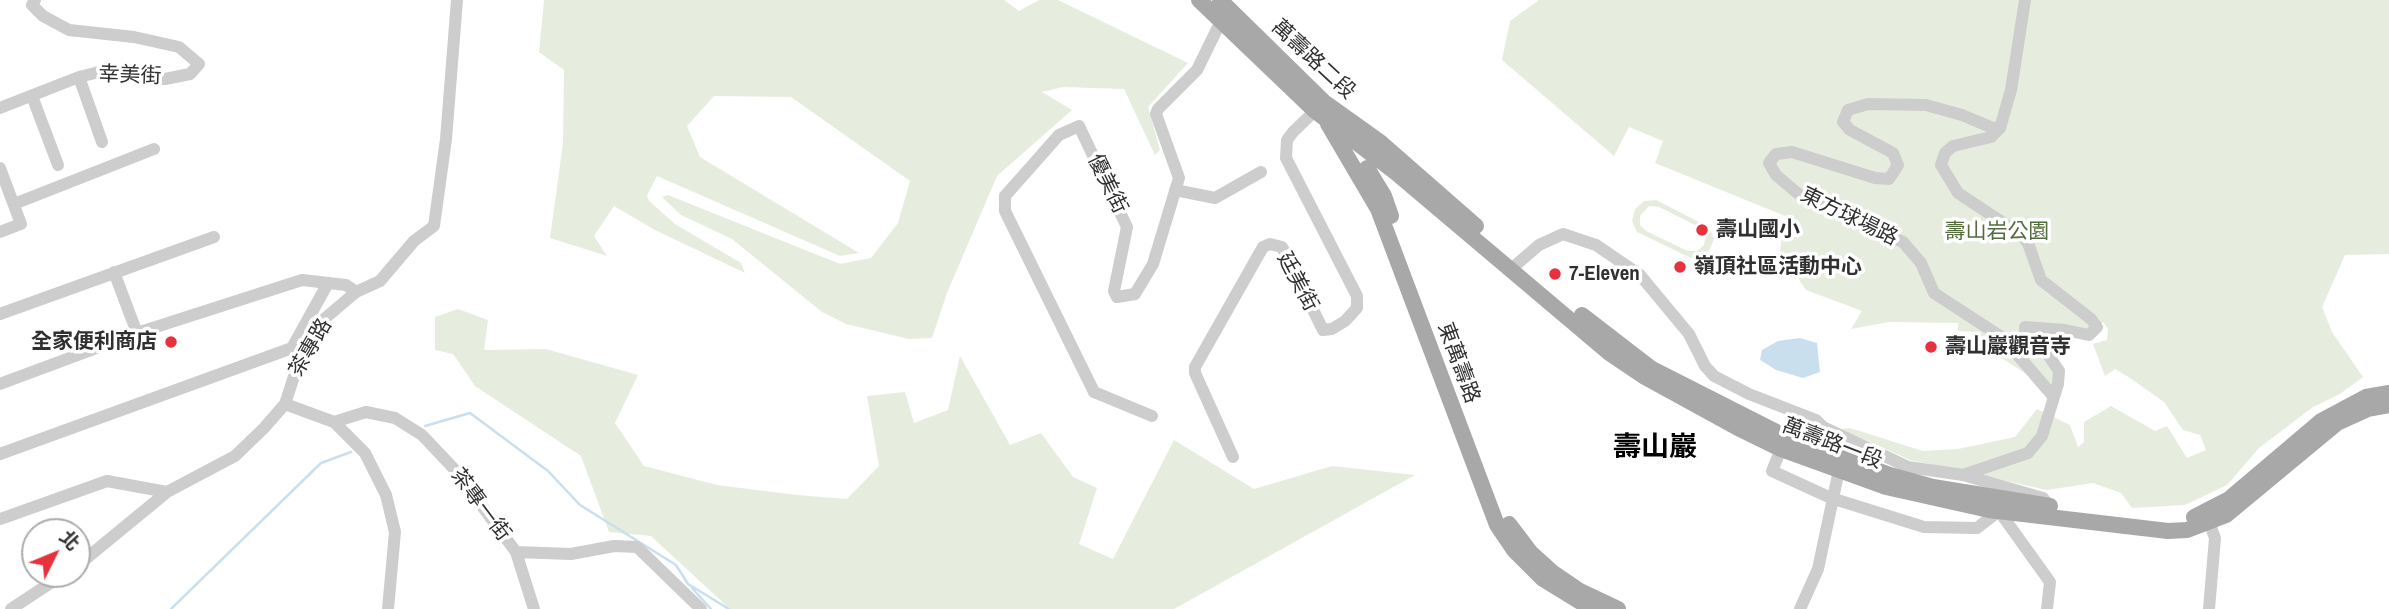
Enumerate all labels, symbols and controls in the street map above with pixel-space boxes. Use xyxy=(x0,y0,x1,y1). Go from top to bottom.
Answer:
street label: 萬壽路二段 xyxy=(1266,15,1360,105)
street label: 幸美街 xyxy=(98,62,162,90)
street label: 優美街 xyxy=(1082,150,1132,218)
street label: 東方球場路 xyxy=(1796,183,1902,251)
place label: 壽山國小 xyxy=(1716,217,1800,243)
park label: 壽山岩公園 xyxy=(1945,219,2049,245)
marker: 壽山國小 xyxy=(1694,222,1710,238)
street label: 廷美街 xyxy=(1271,248,1323,316)
place label: 嶺頂社區活動中心 xyxy=(1694,254,1862,280)
marker: 嶺頂社區活動中心 xyxy=(1672,259,1688,275)
place label: 7-Eleven xyxy=(1569,261,1640,287)
marker: 7-Eleven xyxy=(1547,266,1563,282)
street label: 茶專路 xyxy=(284,314,338,382)
street label: 東萬壽路 xyxy=(1432,319,1484,407)
place label: 全家便利商店 xyxy=(31,329,157,355)
marker: 全家便利商店 xyxy=(163,334,179,350)
place label: 壽山巖觀音寺 xyxy=(1945,334,2071,360)
marker: 壽山巖觀音寺 xyxy=(1923,339,1939,355)
street label: 萬壽路一段 xyxy=(1778,413,1886,475)
district label: 壽山巖 xyxy=(1613,431,1697,465)
street label: 茶專一街 xyxy=(445,464,515,546)
north arrow xyxy=(21,518,91,588)
text: 北 xyxy=(54,524,86,556)

